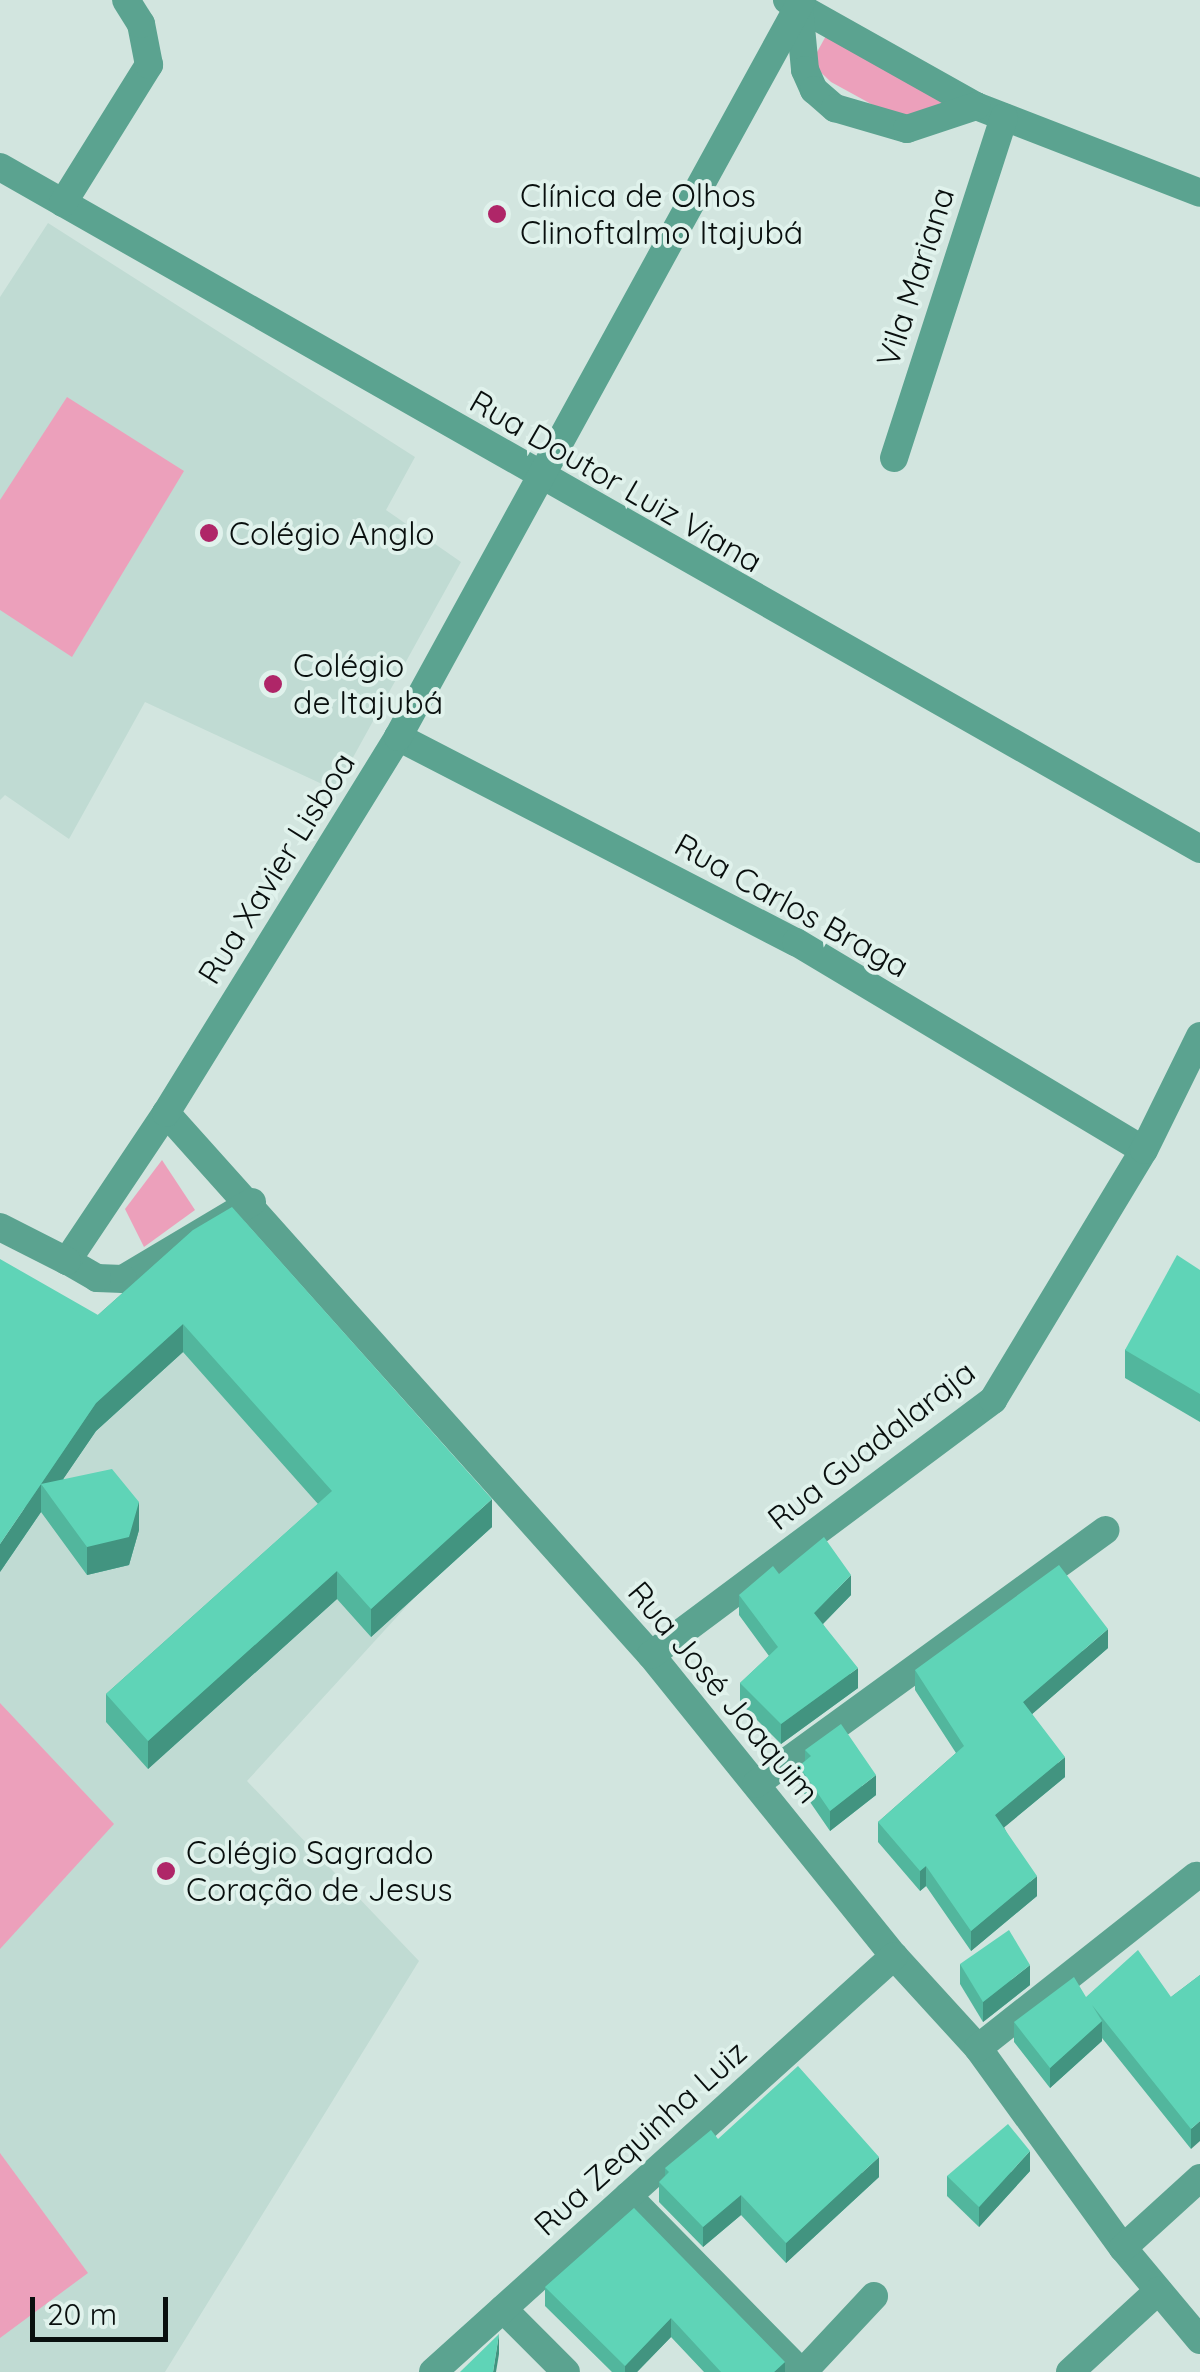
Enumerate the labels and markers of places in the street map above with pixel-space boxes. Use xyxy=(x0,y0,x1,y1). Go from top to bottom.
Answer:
place label: Clínica de Olhos Clinoftalmo Itajubá xyxy=(520,177,803,252)
marker: Clínica de Olhos Clinoftalmo Itajubá xyxy=(484,201,510,227)
place label: Colégio Anglo xyxy=(229,514,435,552)
marker: Colégio Anglo xyxy=(198,522,220,544)
place label: Colégio de Itajubá xyxy=(293,647,443,722)
marker: Colégio de Itajubá xyxy=(262,673,284,695)
place label: Colégio Sagrado Coração de Jesus xyxy=(186,1834,452,1909)
marker: Colégio Sagrado Coração de Jesus xyxy=(155,1860,177,1882)

